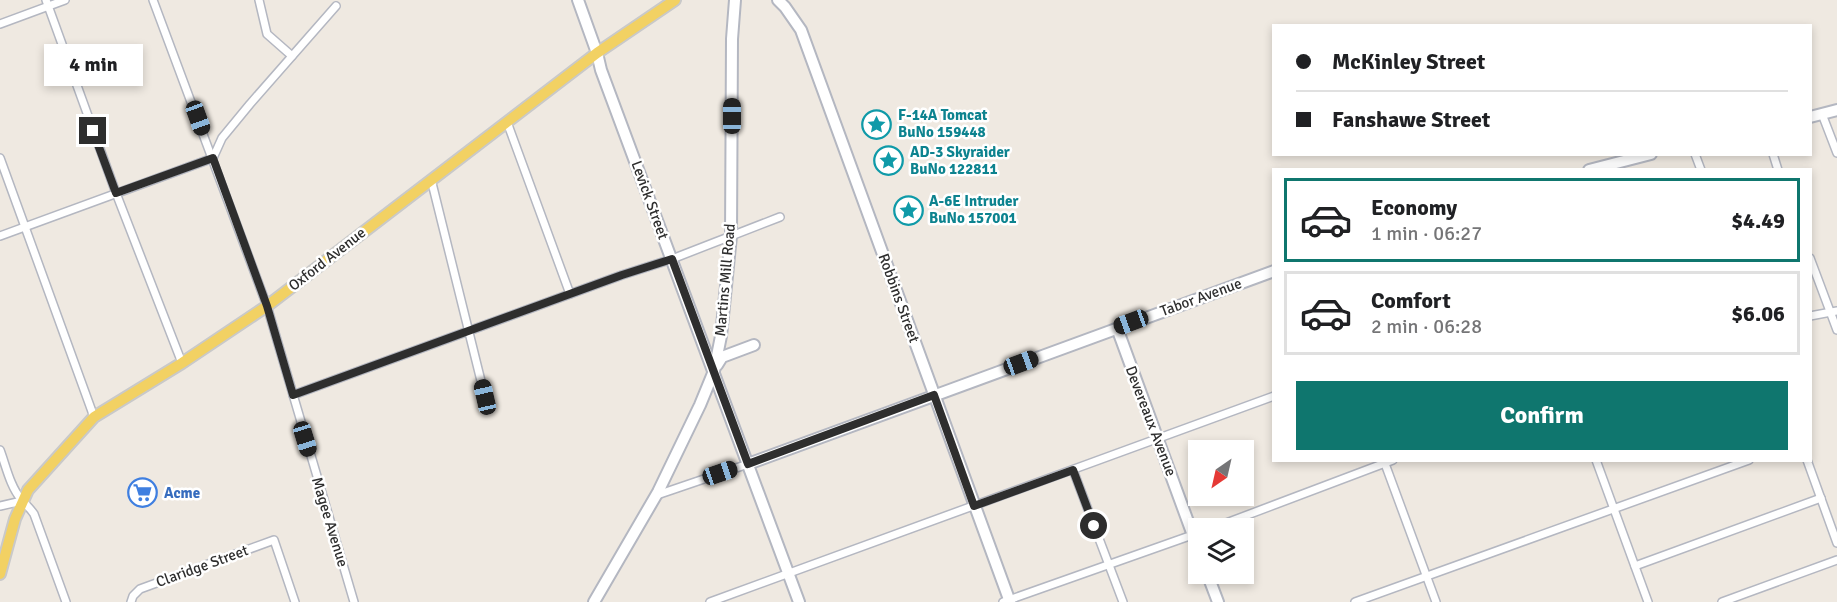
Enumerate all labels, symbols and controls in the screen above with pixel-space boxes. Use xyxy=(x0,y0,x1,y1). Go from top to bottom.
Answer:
callout: 4 min xyxy=(44,44,142,86)
text: McKinley Street xyxy=(1332,48,1485,75)
text: 4 min xyxy=(69,52,118,77)
car xyxy=(183,98,213,138)
car xyxy=(723,98,741,134)
place label: F-14A Tomcat BuNo 159448 xyxy=(898,106,988,141)
text: Fanshawe Street xyxy=(1332,106,1490,133)
place icon: F-14A Tomcat BuNo 159448 xyxy=(861,108,893,140)
route end xyxy=(79,117,106,144)
place label: AD-3 Skyraider BuNo 122811 xyxy=(910,143,1010,178)
place icon: AD-3 Skyraider BuNo 122811 xyxy=(873,145,905,177)
street label: Levick Street xyxy=(627,158,673,242)
place label: A-6E Intruder BuNo 157001 xyxy=(929,192,1018,227)
icon: car xyxy=(1299,193,1353,247)
place icon: A-6E Intruder BuNo 157001 xyxy=(892,194,924,226)
text: Economy xyxy=(1371,194,1457,221)
text: $4.49 xyxy=(1731,207,1785,234)
text: 1 min · 06:27 xyxy=(1371,221,1482,246)
street label: Oxford Avenue xyxy=(285,223,369,295)
street label: Martins Mill Road xyxy=(711,223,739,337)
street label: Robbins Street xyxy=(875,251,923,345)
street label: Tabor Avenue xyxy=(1158,274,1244,320)
icon: car xyxy=(1299,286,1353,340)
text: Comfort xyxy=(1371,287,1451,314)
text: $6.06 xyxy=(1731,300,1785,327)
car xyxy=(1111,307,1151,337)
text: 2 min · 06:28 xyxy=(1371,314,1482,339)
car xyxy=(1001,348,1041,378)
street label: Devereaux Avenue xyxy=(1122,363,1180,479)
car xyxy=(472,377,498,417)
button: Confirm xyxy=(1296,381,1788,450)
car xyxy=(291,419,319,459)
north arrow xyxy=(1188,440,1254,506)
map controls xyxy=(1188,440,1254,584)
car xyxy=(700,459,740,487)
street label: Magee Avenue xyxy=(308,475,352,569)
supermarket icon: Acme xyxy=(127,477,159,509)
place label: Acme xyxy=(164,484,200,502)
route start xyxy=(1080,512,1107,539)
button: layers xyxy=(1188,518,1254,584)
street label: Claridge Street xyxy=(153,541,251,591)

